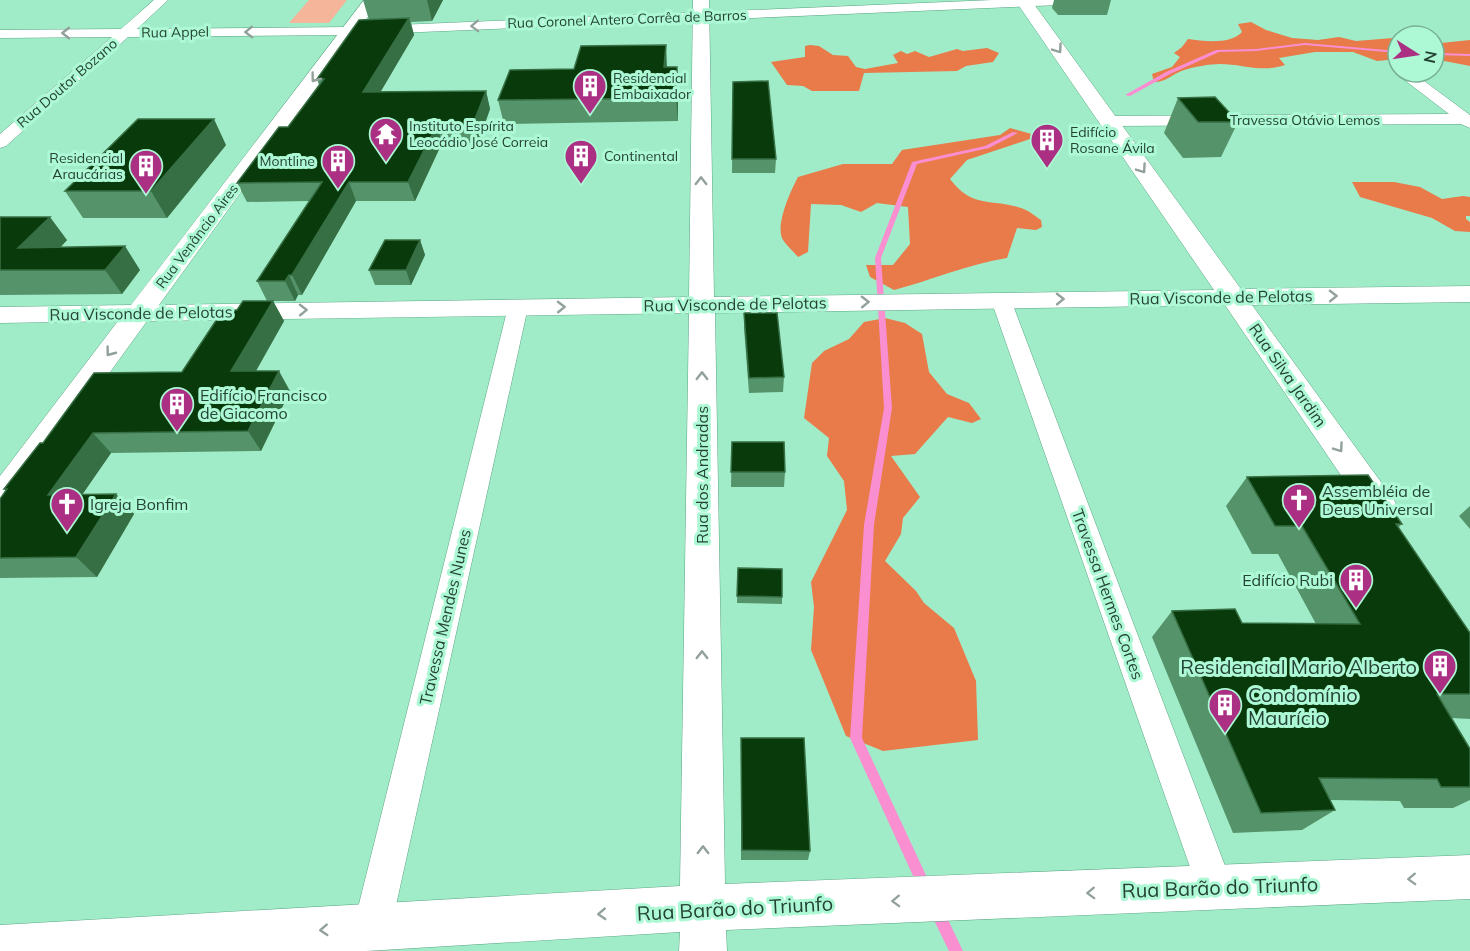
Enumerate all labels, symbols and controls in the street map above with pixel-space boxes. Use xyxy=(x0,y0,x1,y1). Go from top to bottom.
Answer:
street label: Rua Coronel Antero Corrêa de Barros xyxy=(507,6,747,32)
one-way arrow xyxy=(470,19,479,32)
street label: Rua Appel xyxy=(141,22,209,42)
north arrow xyxy=(1386,24,1446,84)
one-way arrow xyxy=(245,26,254,38)
one-way arrow xyxy=(62,27,71,39)
street label: Rua Doutor Bozano xyxy=(13,35,121,131)
one-way arrow xyxy=(1051,43,1062,54)
text: N xyxy=(1420,49,1442,65)
building icon: Residencial Embaixador xyxy=(572,68,608,115)
place label: Residencial Embaixador xyxy=(613,69,692,103)
one-way arrow xyxy=(311,71,322,82)
street label: Travessa Otávio Lemos xyxy=(1230,111,1380,129)
temple icon: Instituto Espírita Leocádio José Correia xyxy=(368,116,404,163)
place label: Instituto Espírita Leocádio José Correia xyxy=(409,117,548,151)
building icon: Edifício Rosane Ávila xyxy=(1029,122,1065,169)
place label: Edifício Rosane Ávila xyxy=(1070,123,1155,157)
building icon: Continental xyxy=(563,138,599,185)
building icon: Montline xyxy=(320,143,356,190)
place label: Continental xyxy=(604,147,678,165)
building icon: Residencial Araucárias xyxy=(128,148,164,195)
place label: Residencial Araucárias xyxy=(49,149,123,183)
place label: Montline xyxy=(259,152,315,170)
one-way arrow xyxy=(1135,162,1146,173)
one-way arrow xyxy=(695,176,707,185)
street label: Rua Venâncio Aires xyxy=(152,180,242,292)
street label: Rua Visconde de Pelotas xyxy=(1129,285,1313,309)
one-way arrow xyxy=(1329,289,1338,302)
street label: Rua Visconde de Pelotas xyxy=(643,292,827,316)
one-way arrow xyxy=(1056,293,1065,305)
one-way arrow xyxy=(861,296,870,308)
one-way arrow xyxy=(556,300,565,313)
street label: Rua Visconde de Pelotas xyxy=(49,301,233,325)
one-way arrow xyxy=(298,304,307,316)
street label: Rua Silva Jardim xyxy=(1245,319,1331,431)
one-way arrow xyxy=(106,345,117,356)
one-way arrow xyxy=(696,371,708,380)
place label: Edifício Francisco de Giacomo xyxy=(200,385,327,423)
building icon: Edifício Francisco de Giacomo xyxy=(159,386,195,433)
street label: Rua dos Andradas xyxy=(692,406,712,544)
one-way arrow xyxy=(1332,441,1343,452)
place label: Assembléia de Deus Universal xyxy=(1322,481,1433,519)
church icon: Assembléia de Deus Universal xyxy=(1281,482,1317,529)
church icon: Igreja Bonfim xyxy=(49,486,85,533)
place label: Igreja Bonfim xyxy=(90,494,188,514)
street label: Travessa Hermes Cortes xyxy=(1068,506,1148,682)
street label: Travessa Mendes Nunes xyxy=(415,527,475,707)
building icon: Edifício Rubi xyxy=(1338,562,1374,609)
place label: Edifício Rubi xyxy=(1242,570,1333,590)
building icon: Residencial Mario Alberto xyxy=(1422,648,1458,695)
one-way arrow xyxy=(696,650,708,659)
place label: Residencial Mario Alberto xyxy=(1180,654,1417,679)
place label: Condomínio Maurício xyxy=(1248,682,1358,730)
building icon: Condomínio Maurício xyxy=(1207,687,1243,734)
one-way arrow xyxy=(697,845,709,854)
street label: Rua Barão do Triunfo xyxy=(1121,871,1319,903)
one-way arrow xyxy=(1407,873,1416,886)
one-way arrow xyxy=(1086,886,1095,899)
street label: Rua Barão do Triunfo xyxy=(636,890,834,926)
one-way arrow xyxy=(891,894,900,907)
one-way arrow xyxy=(598,908,607,921)
one-way arrow xyxy=(319,924,328,937)

